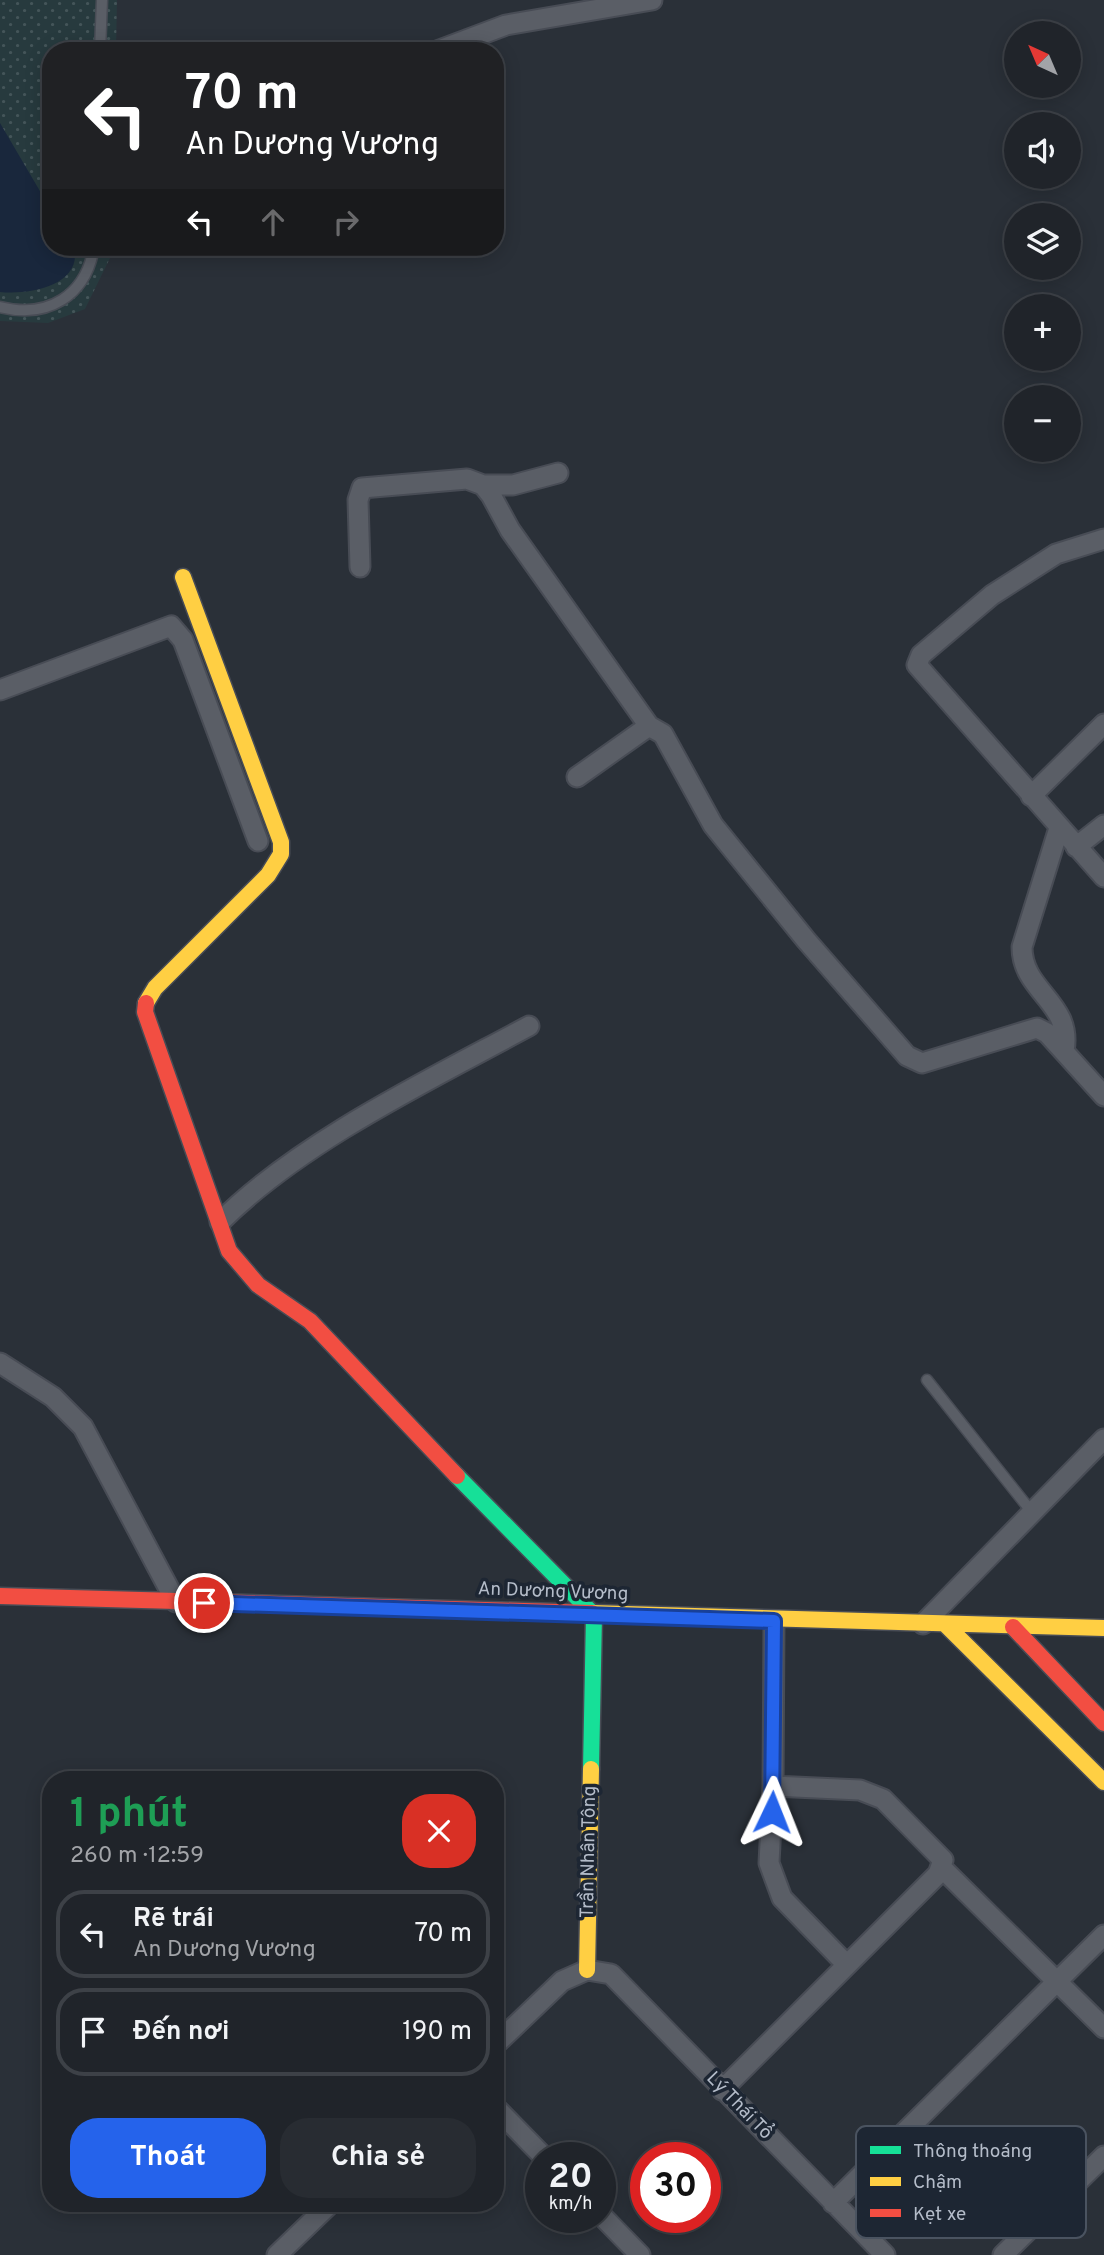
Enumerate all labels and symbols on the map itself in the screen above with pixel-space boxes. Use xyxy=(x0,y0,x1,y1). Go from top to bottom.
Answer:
north arrow xyxy=(1004,21,1082,98)
pin xyxy=(174,1573,234,1633)
street label: An Dương Vương xyxy=(477,1577,629,1607)
position arrow xyxy=(735,1775,809,1849)
street label: Trần Nhân Tông xyxy=(576,1786,602,1918)
street label: Lý Thái Tổ xyxy=(701,2065,779,2145)
legend xyxy=(856,2126,1086,2238)
text: Thông thoáng xyxy=(913,2140,1032,2164)
speed limit sign: 30 xyxy=(630,2142,721,2233)
text: Chậm xyxy=(913,2171,962,2195)
text: Kẹt xe xyxy=(913,2203,966,2227)

